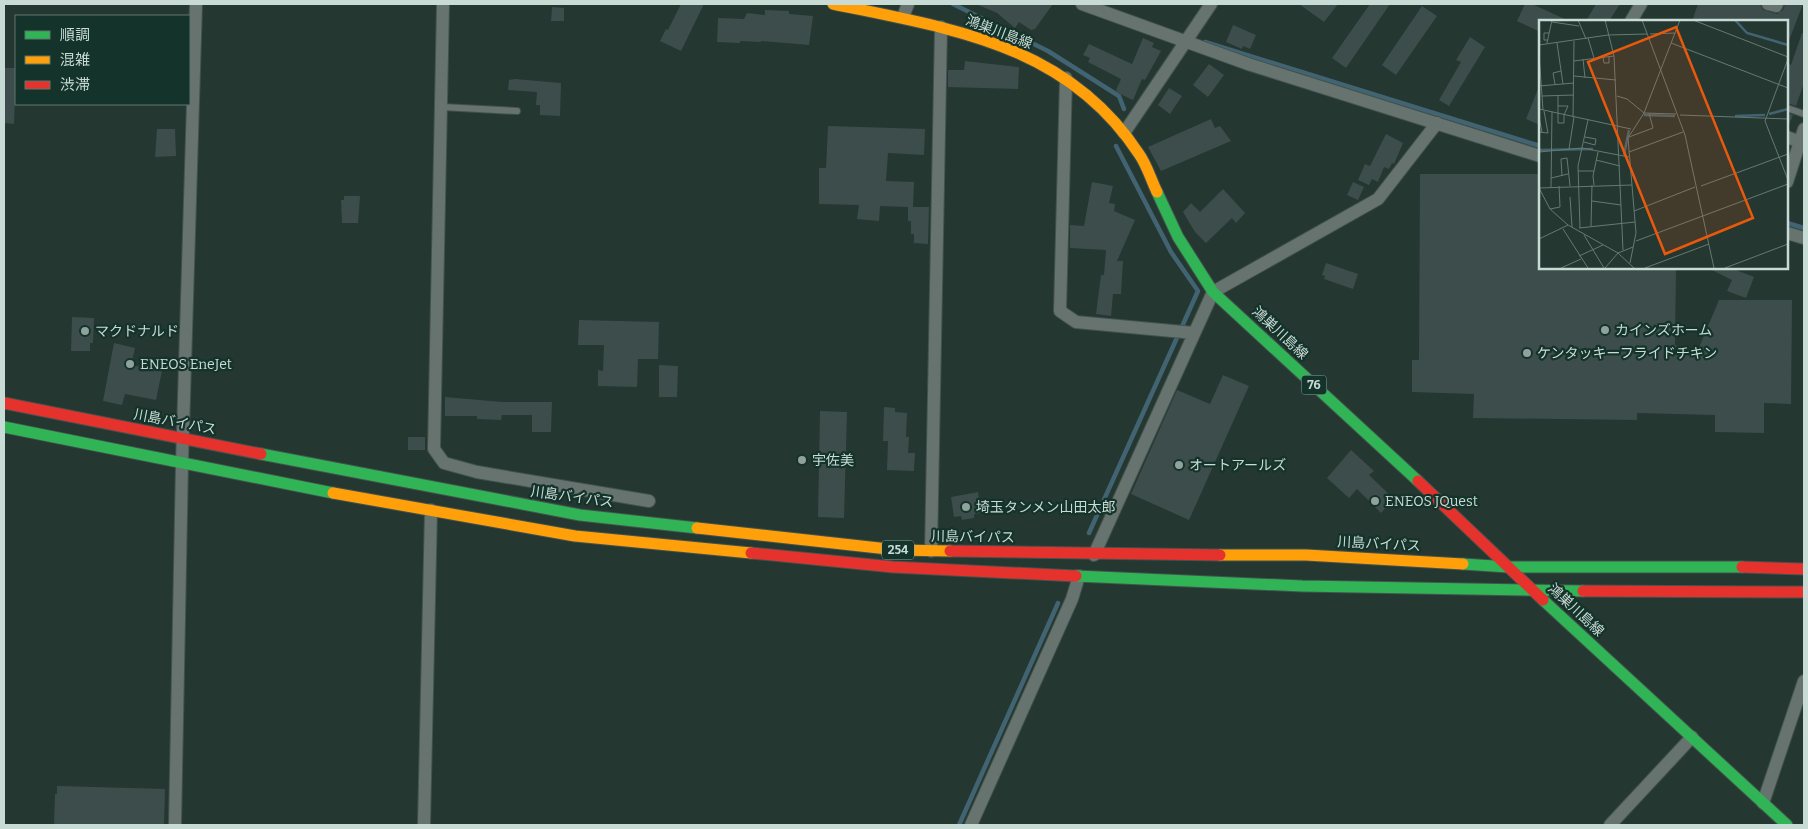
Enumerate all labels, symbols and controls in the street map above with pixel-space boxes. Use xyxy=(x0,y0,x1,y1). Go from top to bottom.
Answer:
street label: 鴻巣川島線 xyxy=(963,12,1035,52)
legend xyxy=(15,15,190,105)
inset map xyxy=(1539,20,1788,269)
text: 順調 xyxy=(60,26,90,44)
text: 混雑 xyxy=(60,51,90,69)
text: 渋滞 xyxy=(60,76,90,94)
street label: 鴻巣川島線 xyxy=(1249,303,1311,363)
place label: カインズホーム xyxy=(1615,322,1712,339)
place label: マクドナルド xyxy=(95,323,179,340)
marker: カインズホーム xyxy=(1599,324,1611,336)
marker: マクドナルド xyxy=(79,325,91,337)
place label: ケンタッキーフライドチキン xyxy=(1537,345,1717,362)
marker: ケンタッキーフライドチキン xyxy=(1521,347,1533,359)
place label: ENEOS EneJet xyxy=(140,356,232,373)
marker: ENEOS EneJet xyxy=(124,358,136,370)
road number: 76 xyxy=(1302,376,1326,394)
street label: 川島バイパス xyxy=(132,406,218,438)
place label: 宇佐美 xyxy=(812,452,854,469)
marker: 宇佐美 xyxy=(796,454,808,466)
place label: オートアールズ xyxy=(1189,457,1286,474)
marker: オートアールズ xyxy=(1173,459,1185,471)
street label: 川島バイパス xyxy=(529,483,615,511)
place label: ENEOS JQuest xyxy=(1385,493,1478,510)
marker: ENEOS JQuest xyxy=(1369,495,1381,507)
place label: 埼玉タンメン山田太郎 xyxy=(976,499,1116,516)
marker: 埼玉タンメン山田太郎 xyxy=(960,501,972,513)
street label: 川島バイパス xyxy=(931,528,1015,546)
street label: 川島バイパス xyxy=(1337,533,1421,555)
road number: 254 xyxy=(882,540,914,560)
street label: 鴻巣川島線 xyxy=(1545,580,1607,640)

